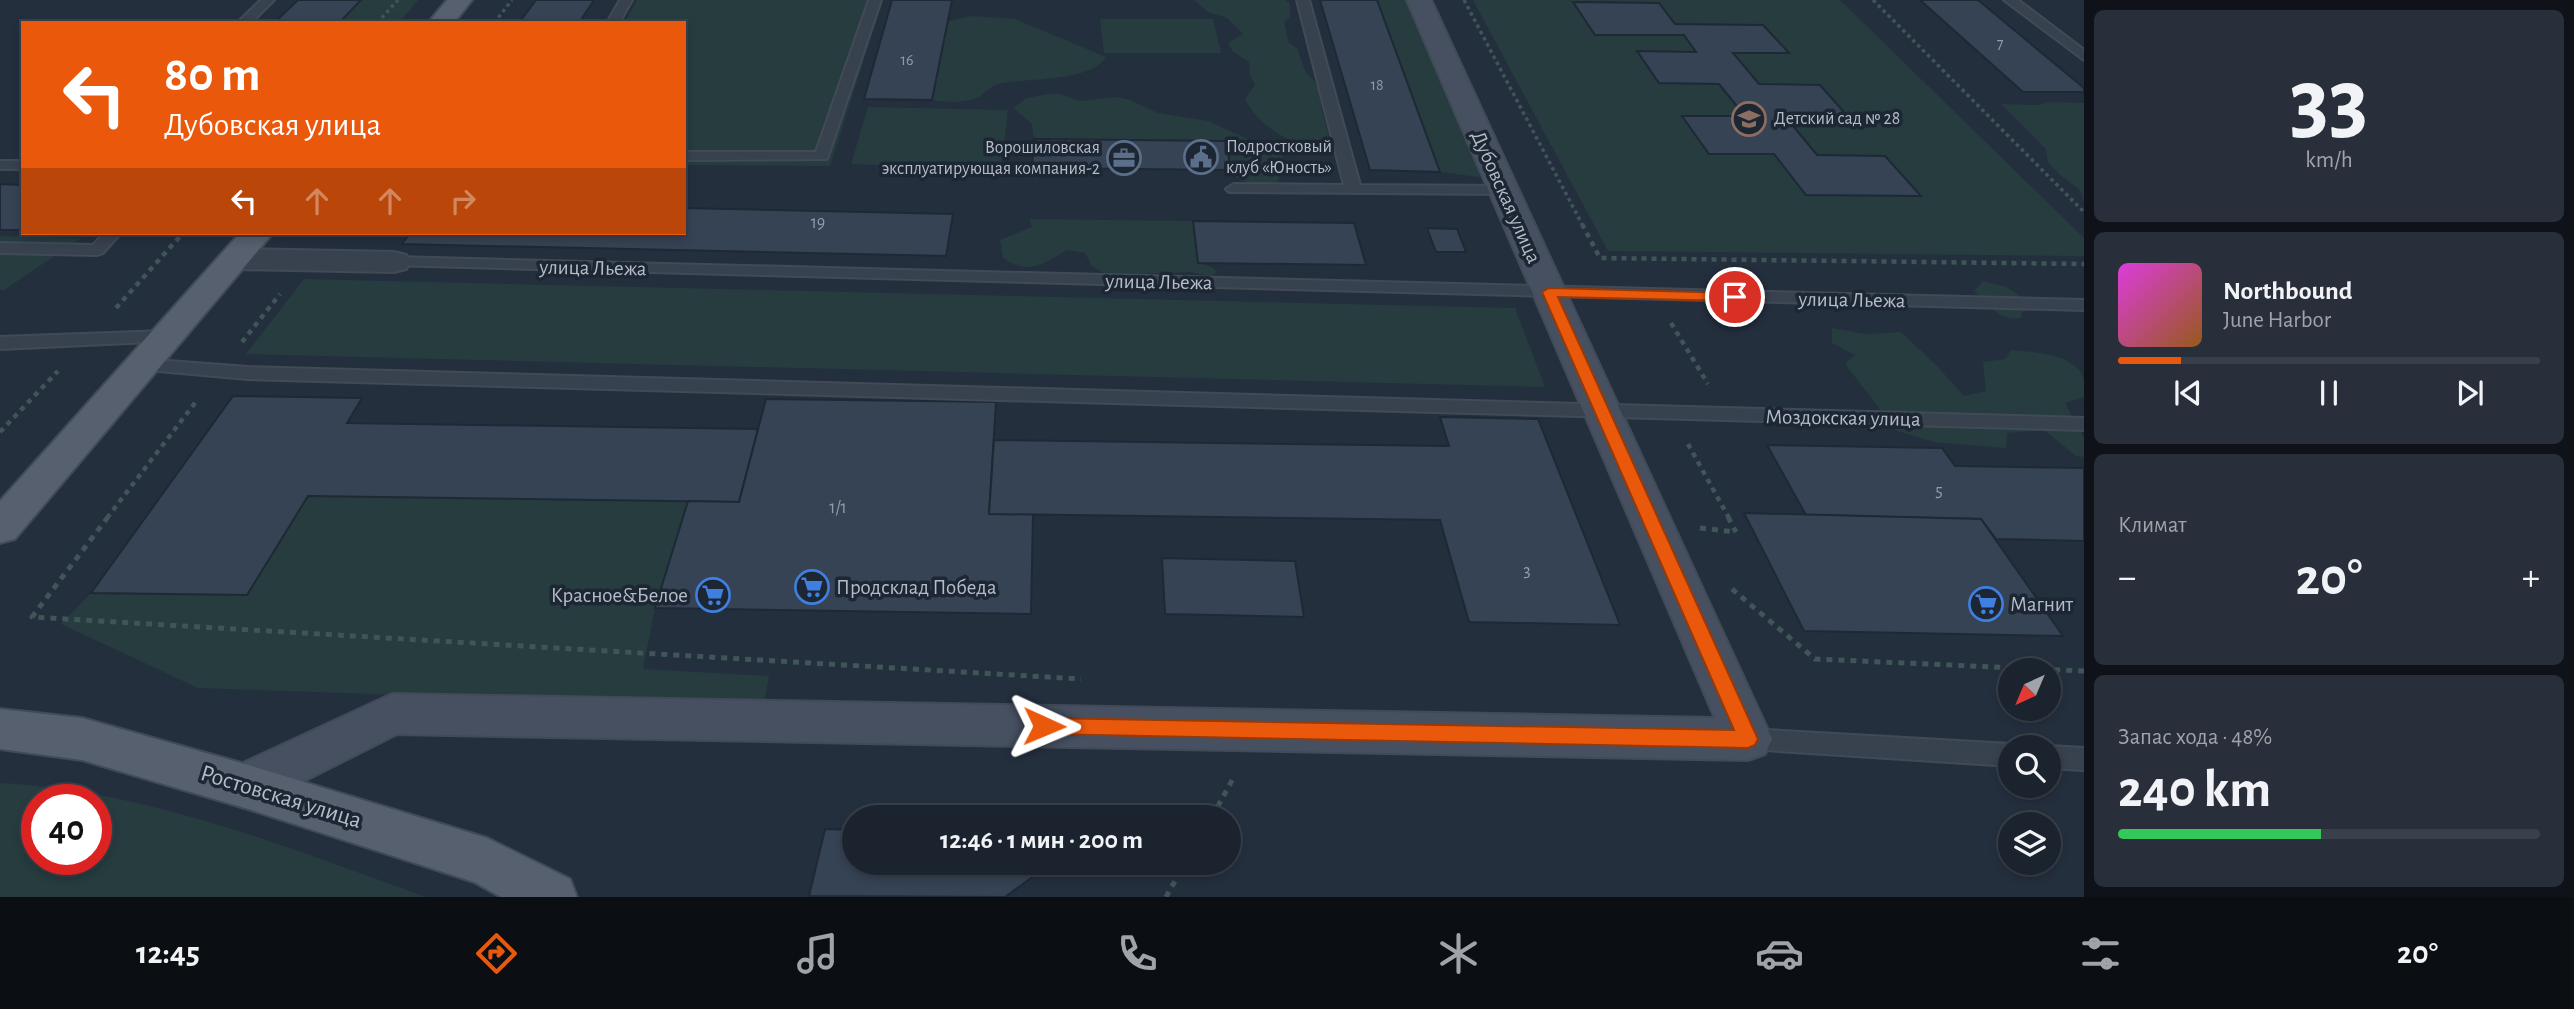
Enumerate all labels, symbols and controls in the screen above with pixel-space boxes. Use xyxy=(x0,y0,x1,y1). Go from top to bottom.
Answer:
house number: 7 xyxy=(1997,36,2004,52)
icon: left xyxy=(49,49,140,140)
text: 80 m xyxy=(164,51,261,100)
house number: 16 xyxy=(900,52,914,68)
text: 33 xyxy=(2290,56,2368,147)
house number: 18 xyxy=(1370,77,1384,93)
school or university icon: Детский сад № 28 xyxy=(1730,100,1768,138)
text: Дубовская улица xyxy=(164,109,381,141)
place label: Детский сад № 28 xyxy=(1774,110,1900,128)
street label: Дубовская улица xyxy=(1467,128,1545,267)
public building icon: Подростковый клуб «Юность» xyxy=(1182,138,1220,176)
place label: Подростковый клуб «Юность» xyxy=(1226,138,1332,177)
place label: Ворошиловская эксплуатирующая компания-2 xyxy=(882,139,1100,178)
office icon: Ворошиловская эксплуатирующая компания-2 xyxy=(1105,139,1143,177)
text: km/h xyxy=(2305,149,2353,172)
icon: left xyxy=(225,182,263,220)
icon: ahead xyxy=(298,182,336,220)
icon: ahead xyxy=(371,182,409,220)
icon: right xyxy=(444,182,482,220)
house number: 19 xyxy=(811,214,825,232)
street label: улица Льежа xyxy=(538,257,647,279)
pin xyxy=(1705,267,1765,327)
street label: улица Льежа xyxy=(1104,271,1213,293)
icon: arrive xyxy=(1716,278,1754,316)
text: Northbound xyxy=(2223,278,2352,304)
street label: улица Льежа xyxy=(1797,289,1906,311)
text: June Harbor xyxy=(2223,309,2331,332)
icon: previous xyxy=(2169,374,2207,412)
icon: pause xyxy=(2310,374,2348,412)
icon: next xyxy=(2451,374,2489,412)
street label: Моздокская улица xyxy=(1765,406,1921,430)
house number: 5 xyxy=(1935,482,1943,500)
house number: 1/1 xyxy=(829,499,847,517)
text: Климат xyxy=(2118,514,2187,537)
text: 20° xyxy=(2296,552,2362,604)
text: − xyxy=(2118,559,2136,597)
text: + xyxy=(2522,559,2540,597)
house number: 3 xyxy=(1523,562,1531,580)
supermarket icon: Продсклад Победа xyxy=(793,568,831,606)
supermarket icon: Красное&Белое xyxy=(694,576,732,614)
place label: Продсклад Победа xyxy=(836,577,997,598)
place label: Красное&Белое xyxy=(551,585,688,606)
supermarket icon: Магнит xyxy=(1967,585,2005,623)
place label: Магнит xyxy=(2010,594,2074,615)
north arrow xyxy=(1998,658,2062,721)
map controls xyxy=(1998,658,2061,875)
position arrow xyxy=(1007,689,1081,763)
text: Запас хода · 48% xyxy=(2118,726,2272,749)
button: search xyxy=(1998,735,2061,798)
street label: Ростовская улица xyxy=(198,761,364,833)
text: 240 km xyxy=(2118,764,2271,816)
speed limit sign: 40 xyxy=(21,784,112,875)
button: layers xyxy=(1998,812,2061,875)
text: 12:46 · 1 мин · 200 m xyxy=(940,827,1143,853)
icon: directions xyxy=(472,929,521,978)
icon: music xyxy=(793,929,842,978)
icon: phone xyxy=(1113,929,1162,978)
icon: climate xyxy=(1434,929,1483,978)
icon: car xyxy=(1755,929,1804,978)
icon: filters xyxy=(2076,929,2125,978)
text: 12:45 xyxy=(136,937,200,969)
text: 20° xyxy=(2397,937,2438,969)

